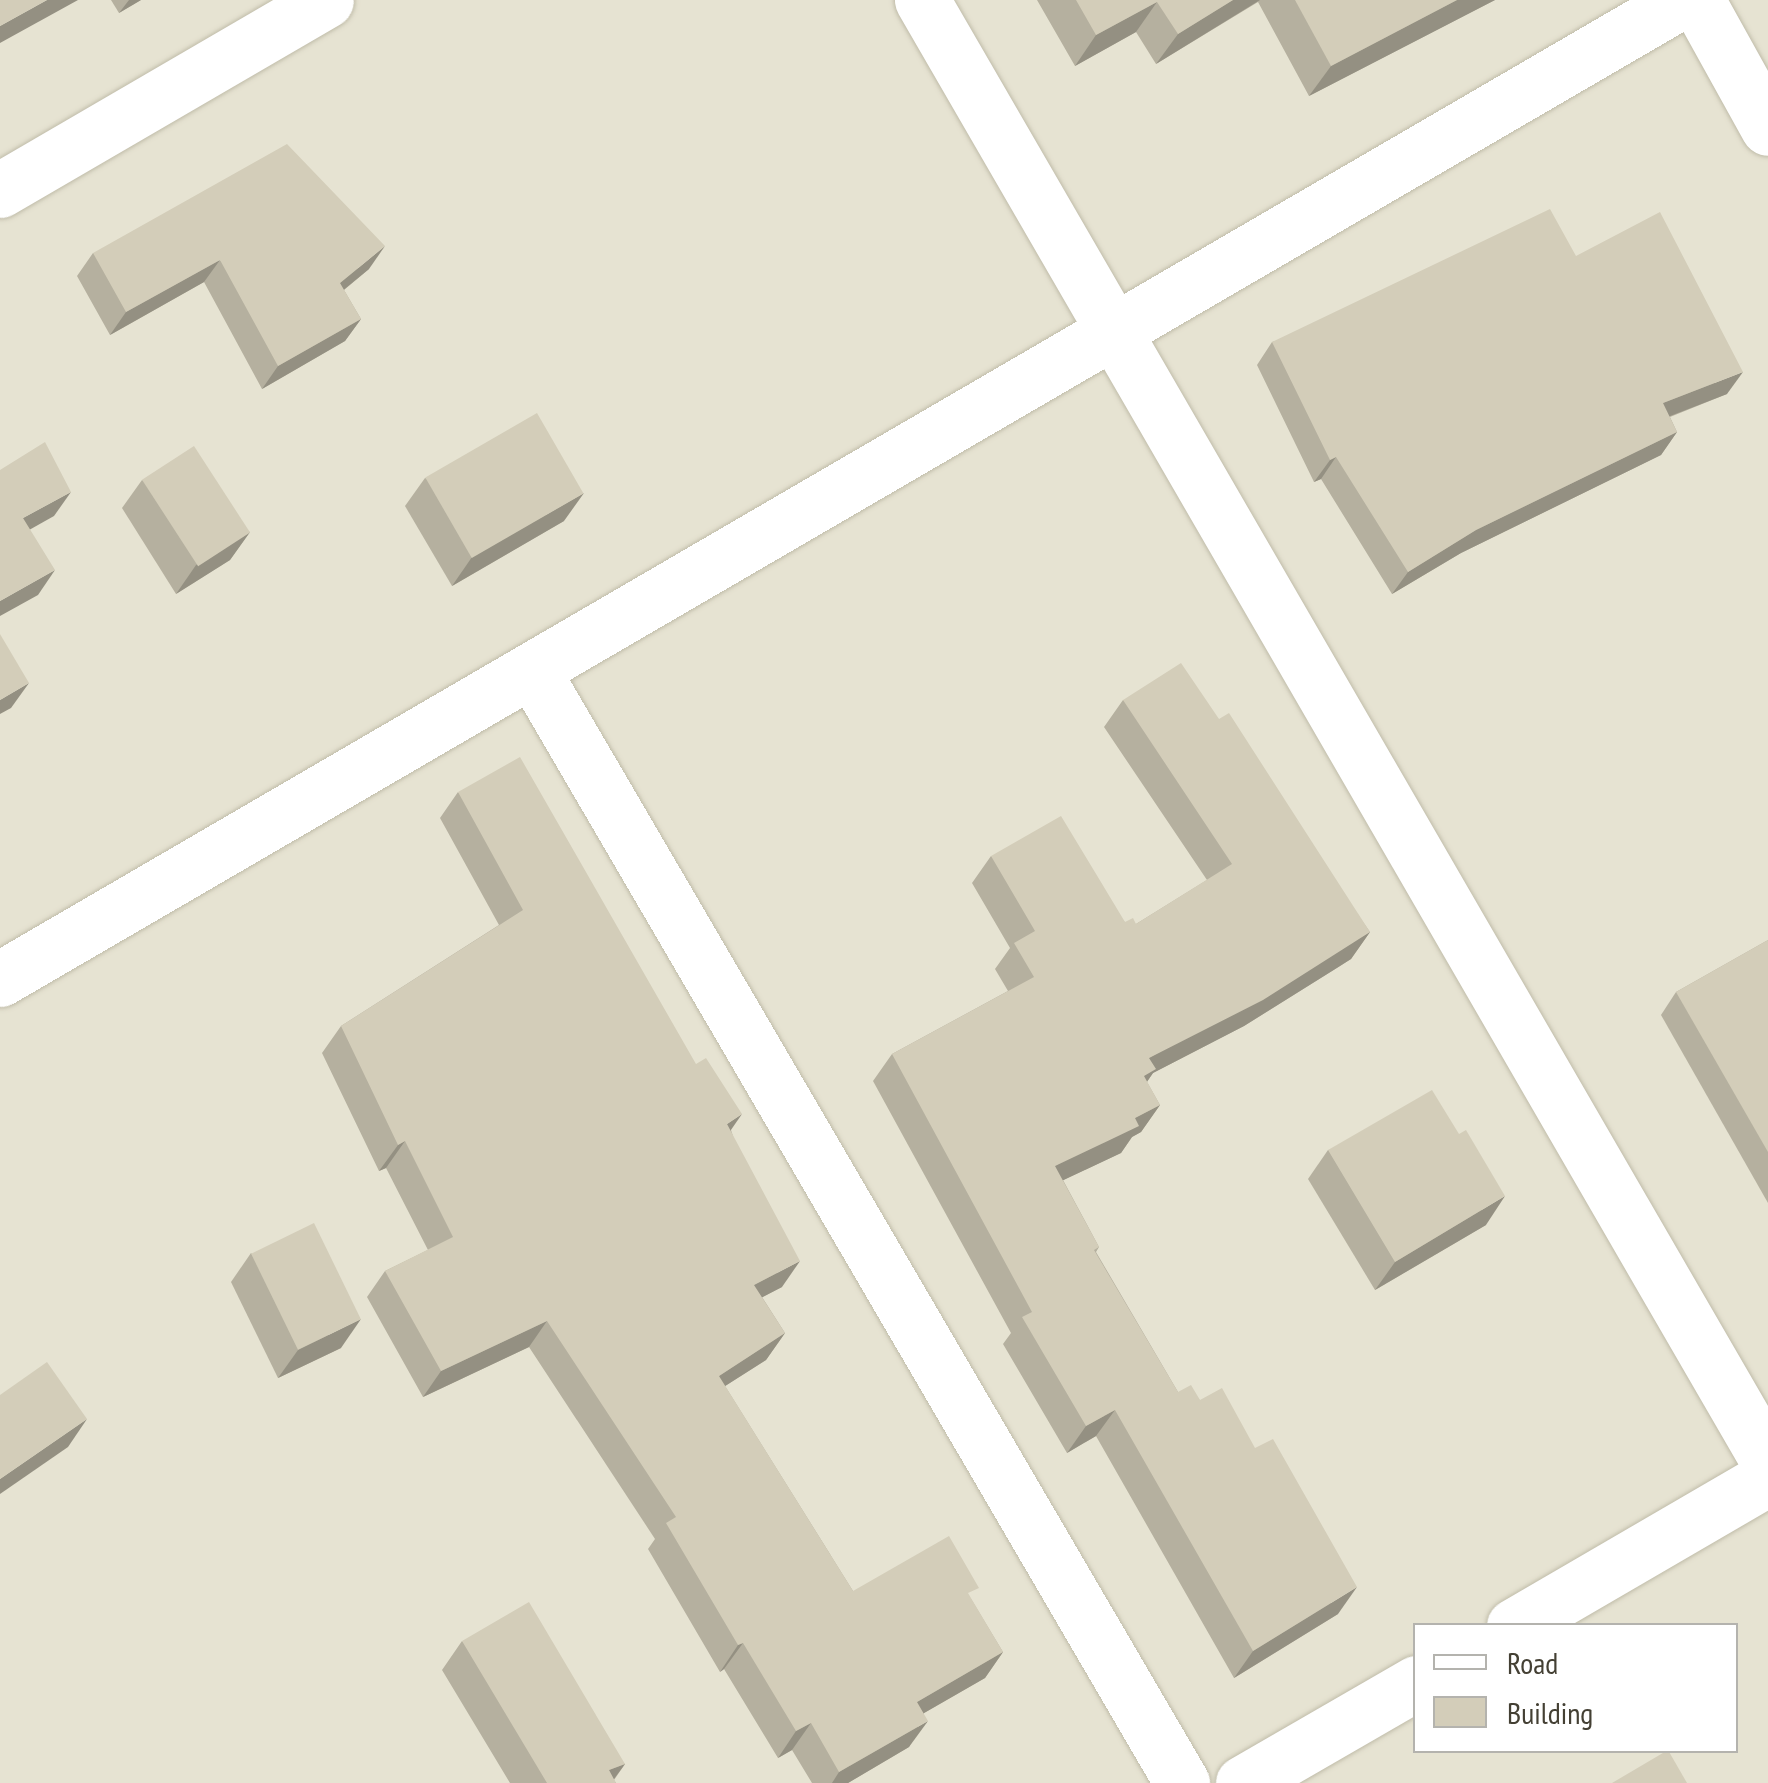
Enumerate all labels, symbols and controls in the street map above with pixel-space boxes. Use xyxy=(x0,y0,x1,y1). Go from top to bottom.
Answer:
legend xyxy=(1413,1623,1738,1753)
text: Road xyxy=(1507,1643,1558,1682)
text: Building xyxy=(1507,1693,1593,1732)

